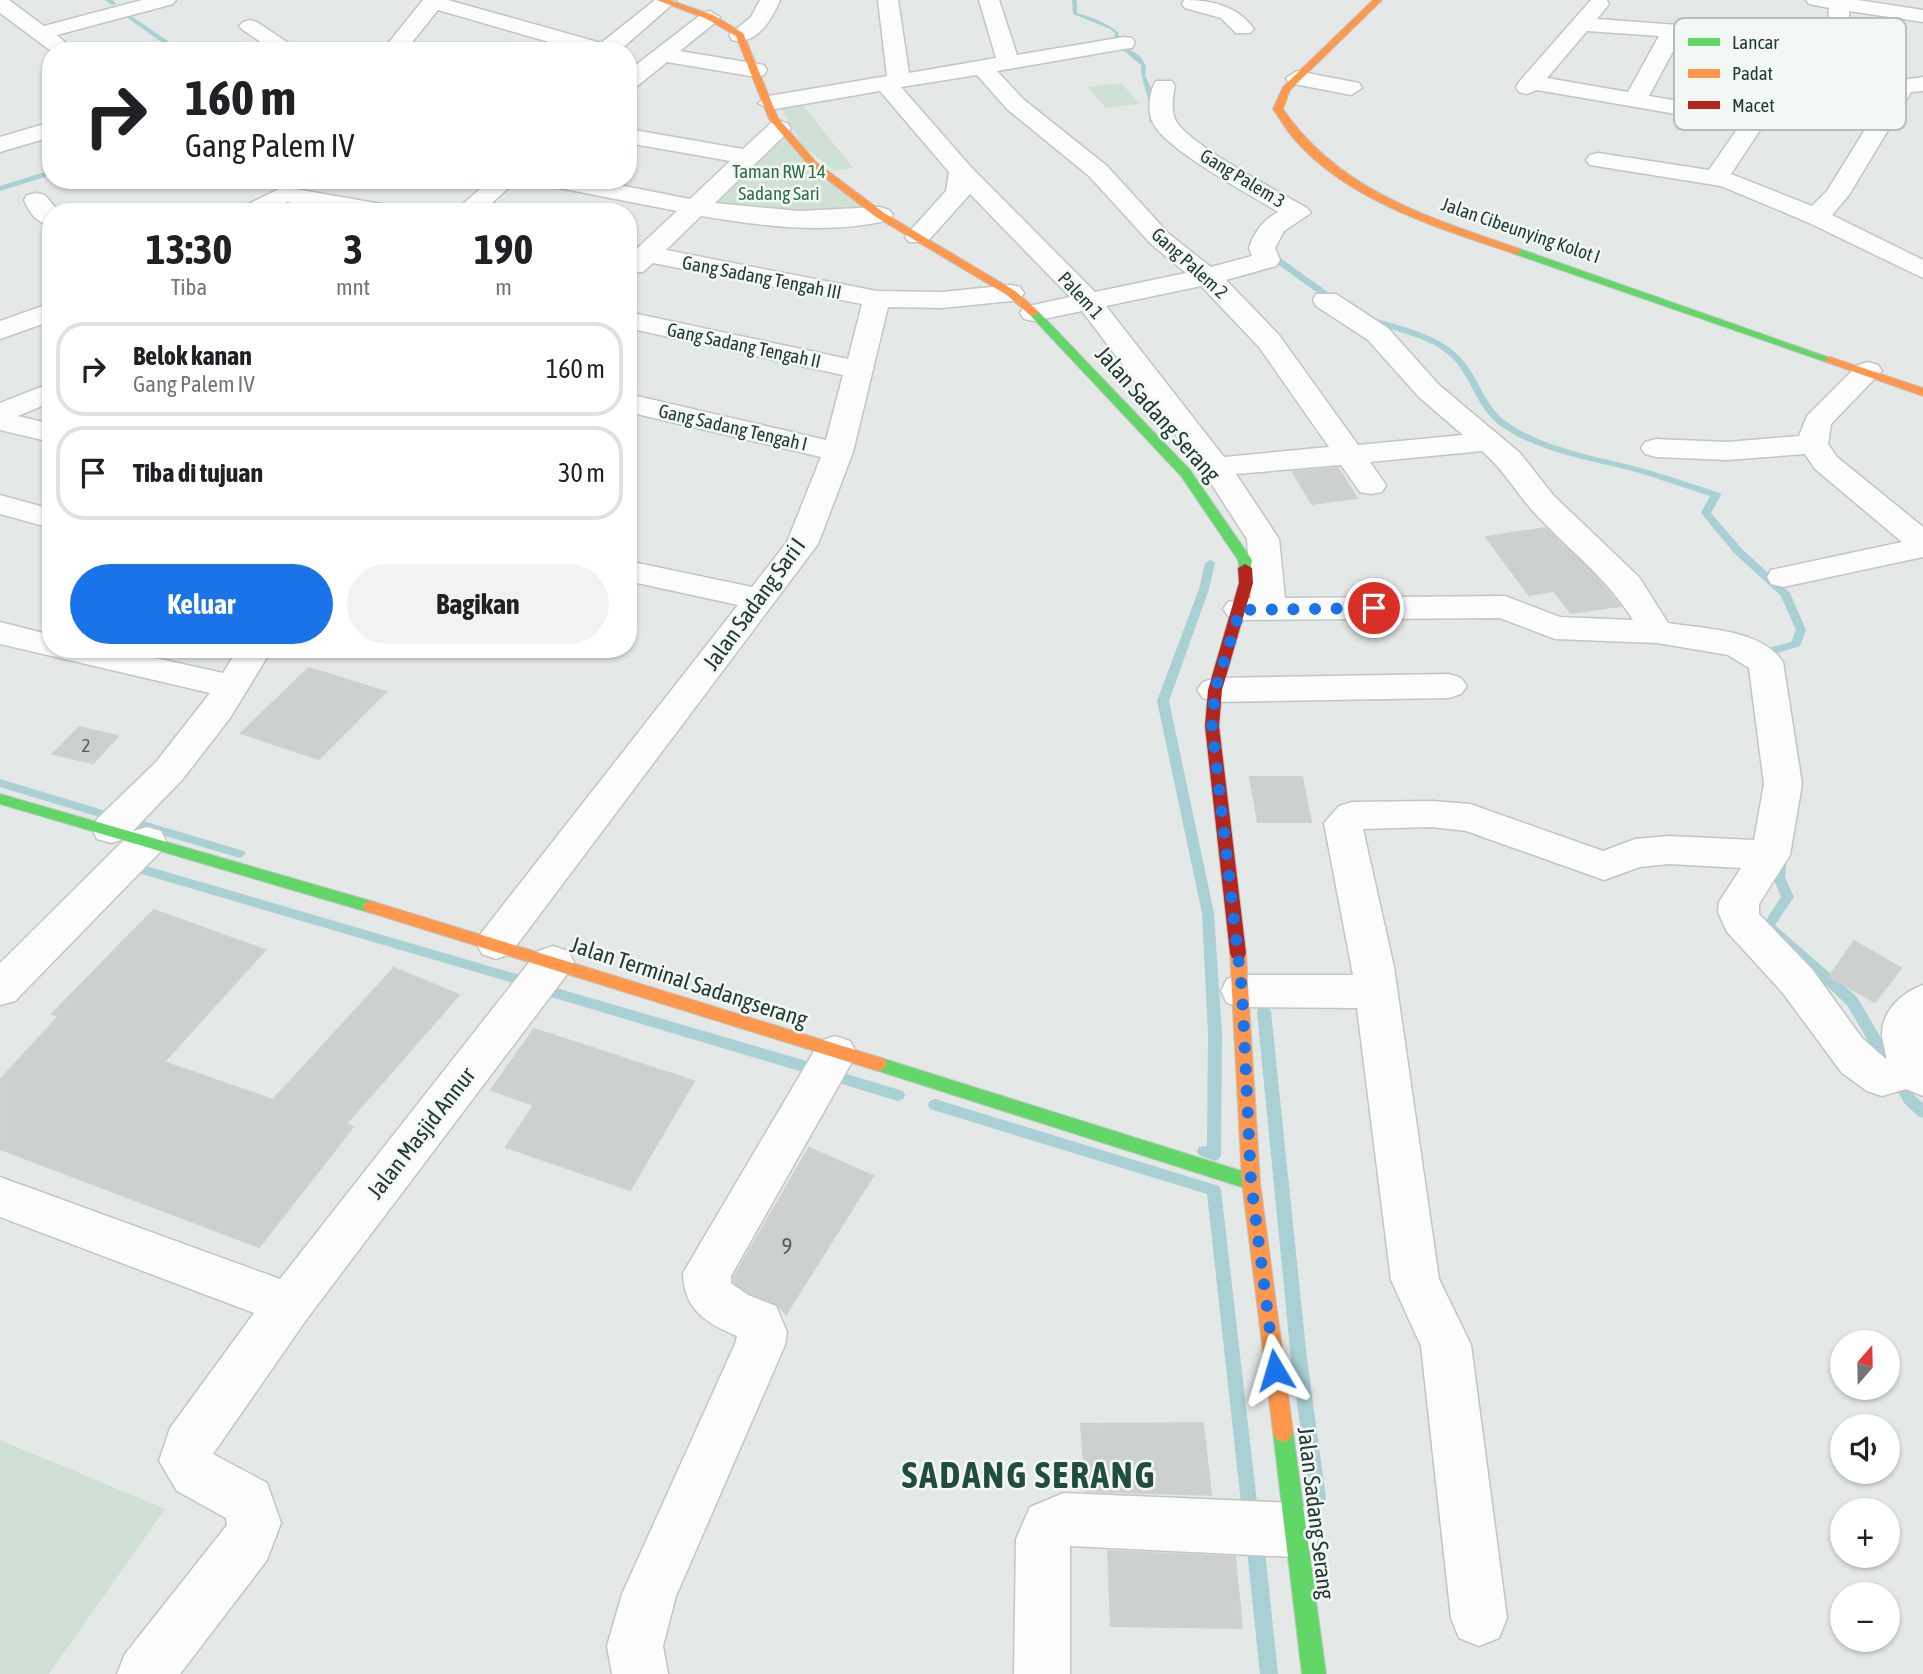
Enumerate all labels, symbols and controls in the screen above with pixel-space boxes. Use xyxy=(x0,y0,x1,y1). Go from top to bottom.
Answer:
legend xyxy=(1674,18,1906,130)
text: Lancar xyxy=(1732,31,1779,53)
text: Padat xyxy=(1732,62,1773,84)
text: 160 m xyxy=(185,69,296,125)
icon: right xyxy=(70,70,161,161)
text: Macet xyxy=(1732,94,1775,116)
text: Gang Palem IV xyxy=(185,127,354,164)
street label: Gang Palem 3 xyxy=(1196,144,1290,212)
park label: Taman RW 14 Sadang Sari xyxy=(732,160,826,204)
street label: Jalan Cibeunying Kolot I xyxy=(1439,193,1603,267)
street label: Gang Palem 2 xyxy=(1147,223,1233,303)
text: 13:30 xyxy=(146,225,232,273)
text: 3 xyxy=(343,225,363,273)
text: 190 xyxy=(474,225,533,273)
street label: Gang Sadang Tengah III xyxy=(681,251,843,303)
street label: Palem 1 xyxy=(1054,267,1108,323)
text: Tiba xyxy=(171,274,207,300)
text: mnt xyxy=(336,274,370,300)
text: m xyxy=(495,274,512,300)
street label: Gang Sadang Tengah II xyxy=(665,318,823,372)
text: Belok kanan xyxy=(133,341,252,371)
street label: Jalan Sadang Serang xyxy=(1090,341,1226,487)
icon: right xyxy=(74,350,112,388)
text: 160 m xyxy=(546,354,605,384)
text: Gang Palem IV xyxy=(133,371,255,397)
street label: Gang Sadang Tengah I xyxy=(657,399,809,455)
icon: arrive xyxy=(74,454,112,492)
text: Tiba di tujuan xyxy=(133,458,263,488)
text: 30 m xyxy=(558,458,605,488)
street label: Jalan Sadang Sari I xyxy=(697,533,811,675)
button: Keluar xyxy=(70,564,333,644)
button: Bagikan xyxy=(347,564,609,644)
pin xyxy=(1344,578,1404,638)
icon: arrive xyxy=(1355,589,1393,627)
house number: 2 xyxy=(82,734,90,756)
street label: Jalan Terminal Sadangserang xyxy=(567,931,811,1033)
street label: Jalan Masjid Annur xyxy=(362,1061,481,1204)
house number: 9 xyxy=(782,1233,792,1259)
north arrow xyxy=(1830,1330,1900,1400)
map controls xyxy=(1830,1330,1900,1652)
position arrow xyxy=(1238,1333,1312,1407)
button: sound xyxy=(1830,1414,1900,1484)
street label: Jalan Sadang Serang xyxy=(1293,1425,1339,1601)
district label: SADANG SERANG xyxy=(902,1453,1156,1496)
button: + xyxy=(1830,1498,1900,1568)
button: − xyxy=(1830,1582,1900,1652)

